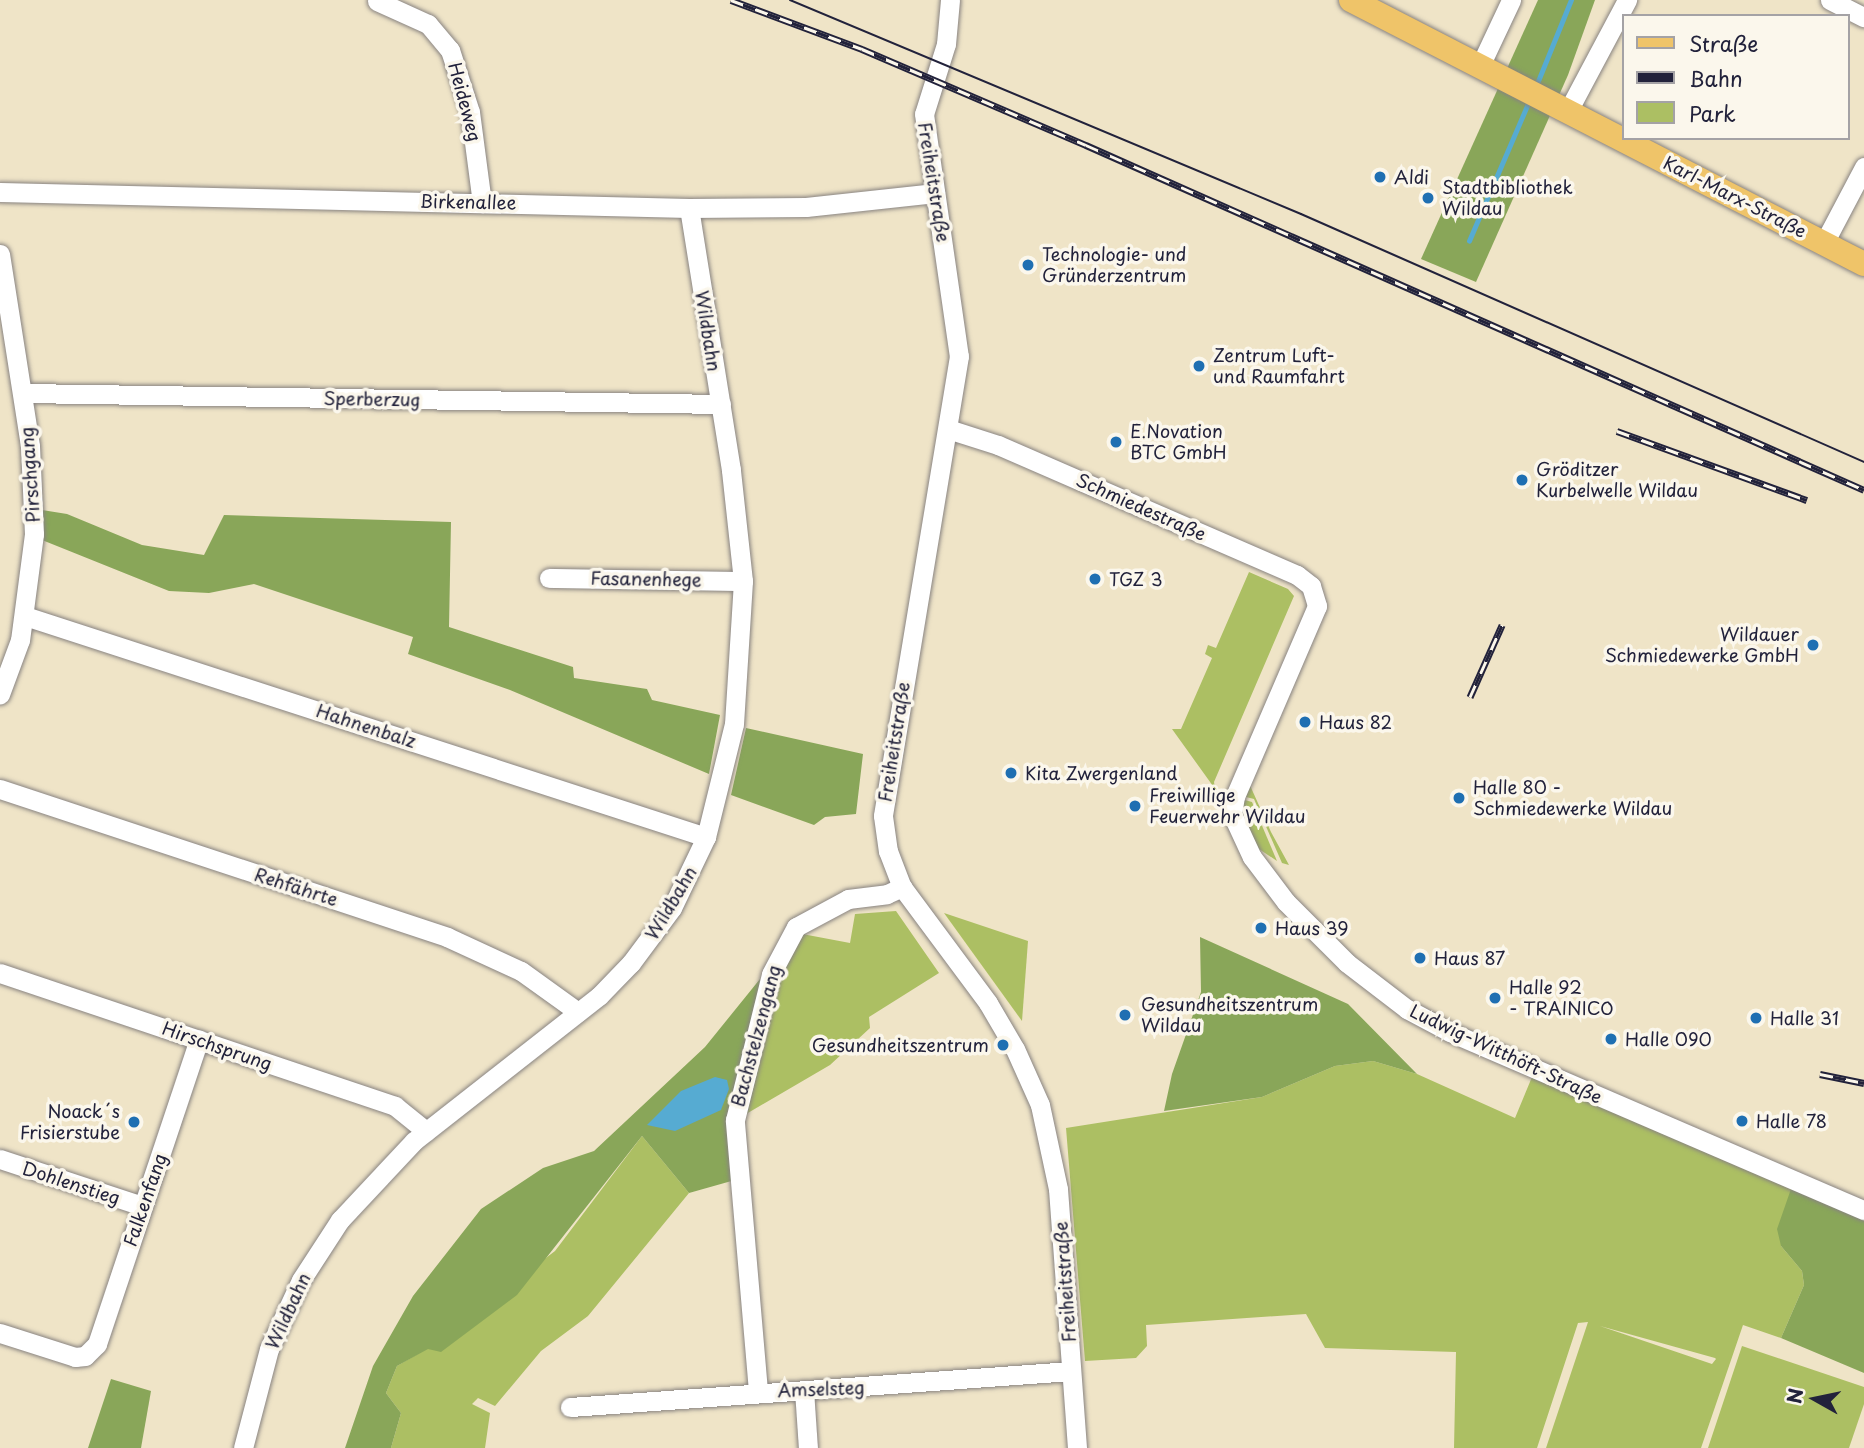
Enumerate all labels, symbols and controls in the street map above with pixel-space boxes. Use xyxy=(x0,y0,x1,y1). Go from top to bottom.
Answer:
legend xyxy=(1622,14,1850,140)
text: Straße xyxy=(1689,27,1758,59)
street label: Heideweg xyxy=(444,60,486,144)
text: Bahn xyxy=(1689,62,1743,94)
text: Park xyxy=(1689,97,1736,129)
street label: Freiheitstraße xyxy=(914,120,954,244)
street label: Karl-Marx-Straße xyxy=(1660,152,1810,242)
place label: Aldi xyxy=(1394,166,1429,188)
marker: Aldi xyxy=(1372,169,1388,185)
place label: Stadtbibliothek Wildau xyxy=(1442,177,1573,220)
street label: Birkenallee xyxy=(419,190,517,214)
marker: Stadtbibliothek Wildau xyxy=(1420,190,1436,206)
place label: Technologie- und Gründerzentrum xyxy=(1042,244,1187,286)
marker: Technologie- und Gründerzentrum xyxy=(1020,257,1036,273)
street label: Wildbahn xyxy=(691,289,725,373)
place label: Zentrum Luft- und Raumfahrt xyxy=(1213,345,1345,388)
marker: Zentrum Luft- und Raumfahrt xyxy=(1191,358,1207,374)
street label: Sperberzug xyxy=(323,387,421,411)
place label: E.Novation BTC GmbH xyxy=(1130,421,1227,464)
street label: Pirschgang xyxy=(16,426,44,524)
marker: E.Novation BTC GmbH xyxy=(1108,434,1124,450)
place label: Gröditzer Kurbelwelle Wildau xyxy=(1536,459,1699,502)
street label: Schmiedestraße xyxy=(1073,469,1209,545)
marker: Gröditzer Kurbelwelle Wildau xyxy=(1514,472,1530,488)
street label: Fasanenhege xyxy=(590,567,702,591)
place label: TGZ 3 xyxy=(1109,568,1164,590)
marker: TGZ 3 xyxy=(1087,571,1103,587)
place label: Wildauer Schmiedewerke GmbH xyxy=(1604,624,1799,666)
marker: Wildauer Schmiedewerke GmbH xyxy=(1805,637,1821,653)
street label: Freiheitstraße xyxy=(874,680,914,804)
street label: Hahnenbalz xyxy=(314,700,418,752)
place label: Haus 82 xyxy=(1319,711,1391,733)
marker: Haus 82 xyxy=(1297,714,1313,730)
place label: Kita Zwergenland xyxy=(1025,762,1178,784)
marker: Kita Zwergenland xyxy=(1003,765,1019,781)
place label: Halle 80 - Schmiedewerke Wildau xyxy=(1473,777,1674,820)
place label: Freiwillige Feuerwehr Wildau xyxy=(1149,785,1305,828)
marker: Halle 80 - Schmiedewerke Wildau xyxy=(1451,790,1467,806)
marker: Freiwillige Feuerwehr Wildau xyxy=(1127,798,1143,814)
street label: Wildbahn xyxy=(641,862,701,944)
street label: Rehfährte xyxy=(252,863,340,911)
place label: Haus 39 xyxy=(1275,917,1347,939)
marker: Haus 39 xyxy=(1253,920,1269,936)
place label: Haus 87 xyxy=(1434,947,1505,969)
marker: Haus 87 xyxy=(1412,950,1428,966)
street label: Bachstelzengang xyxy=(727,963,785,1109)
place label: Halle 92 - TRAINICO xyxy=(1509,977,1614,1020)
marker: Halle 92 - TRAINICO xyxy=(1487,990,1503,1006)
place label: Gesundheitszentrum Wildau xyxy=(1141,994,1318,1036)
street label: Ludwig-Witthöft-Straße xyxy=(1407,1000,1605,1108)
marker: Gesundheitszentrum Wildau xyxy=(1115,1005,1135,1025)
place label: Halle 31 xyxy=(1770,1007,1839,1029)
marker: Halle 31 xyxy=(1748,1010,1764,1026)
street label: Hirschsprung xyxy=(159,1017,275,1075)
place label: Halle 090 xyxy=(1625,1028,1712,1050)
marker: Halle 090 xyxy=(1603,1031,1619,1047)
place label: Gesundheitszentrum xyxy=(812,1034,989,1056)
marker: Gesundheitszentrum xyxy=(995,1037,1011,1053)
place label: Noack´s Frisierstube xyxy=(20,1101,120,1144)
place label: Halle 78 xyxy=(1756,1110,1827,1132)
marker: Halle 78 xyxy=(1734,1113,1750,1129)
marker: Noack´s Frisierstube xyxy=(126,1114,142,1130)
street label: Falkenfang xyxy=(119,1151,171,1249)
street label: Dohlenstieg xyxy=(19,1157,123,1209)
street label: Freiheitstraße xyxy=(1050,1221,1080,1343)
street label: Wildbahn xyxy=(261,1269,315,1353)
north arrow xyxy=(1780,1364,1850,1434)
street label: Amselsteg xyxy=(777,1377,865,1401)
text: N xyxy=(1779,1386,1809,1405)

